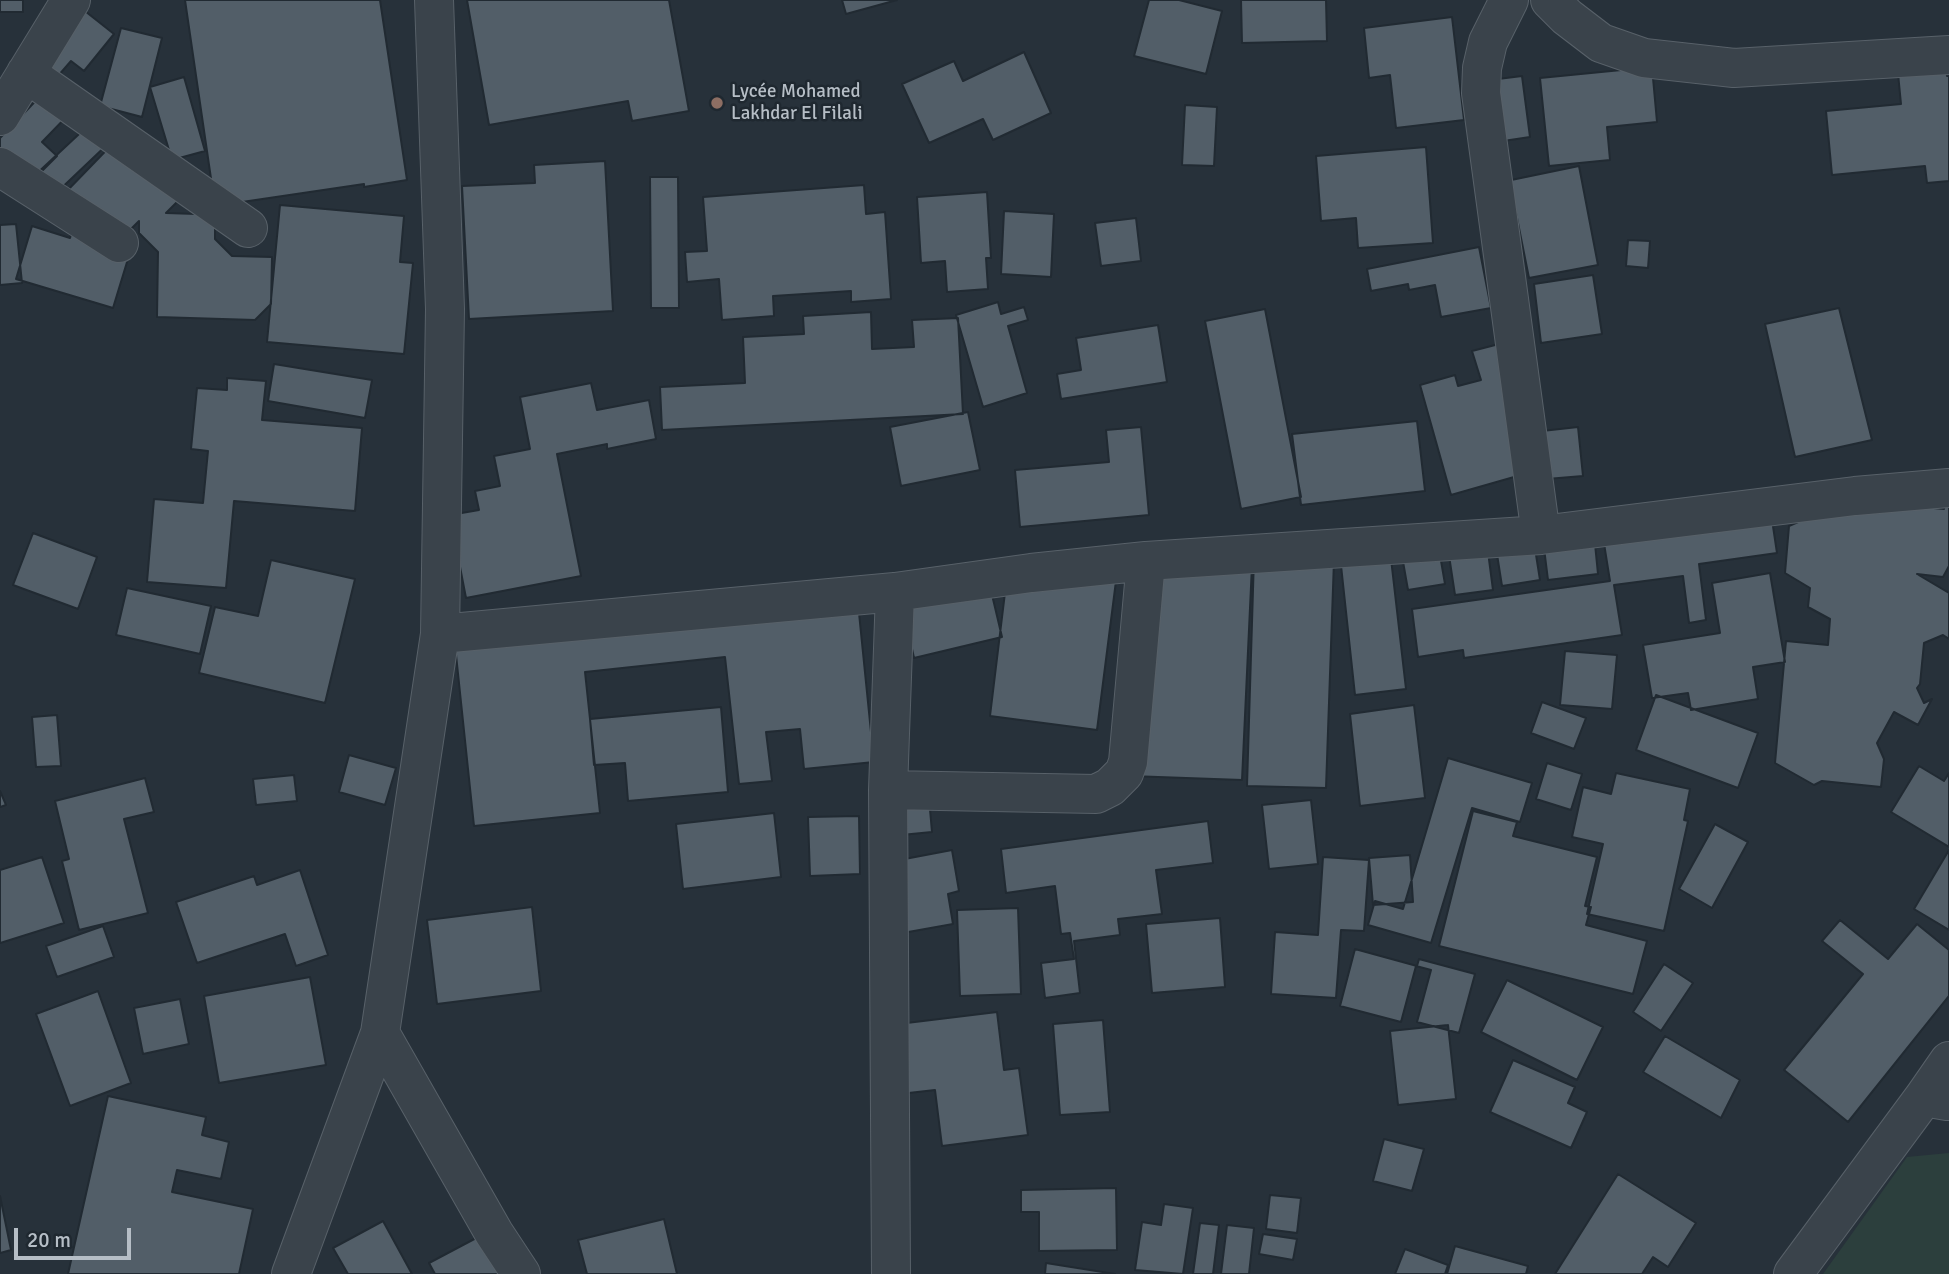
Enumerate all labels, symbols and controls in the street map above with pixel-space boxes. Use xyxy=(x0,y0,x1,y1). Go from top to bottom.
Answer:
place label: Lycée Mohamed Lakhdar El Filali xyxy=(731,81,863,125)
marker: Lycée Mohamed Lakhdar El Filali xyxy=(709,95,725,111)
scale bar xyxy=(18,1214,135,1258)
text: 20 m xyxy=(27,1227,71,1253)

